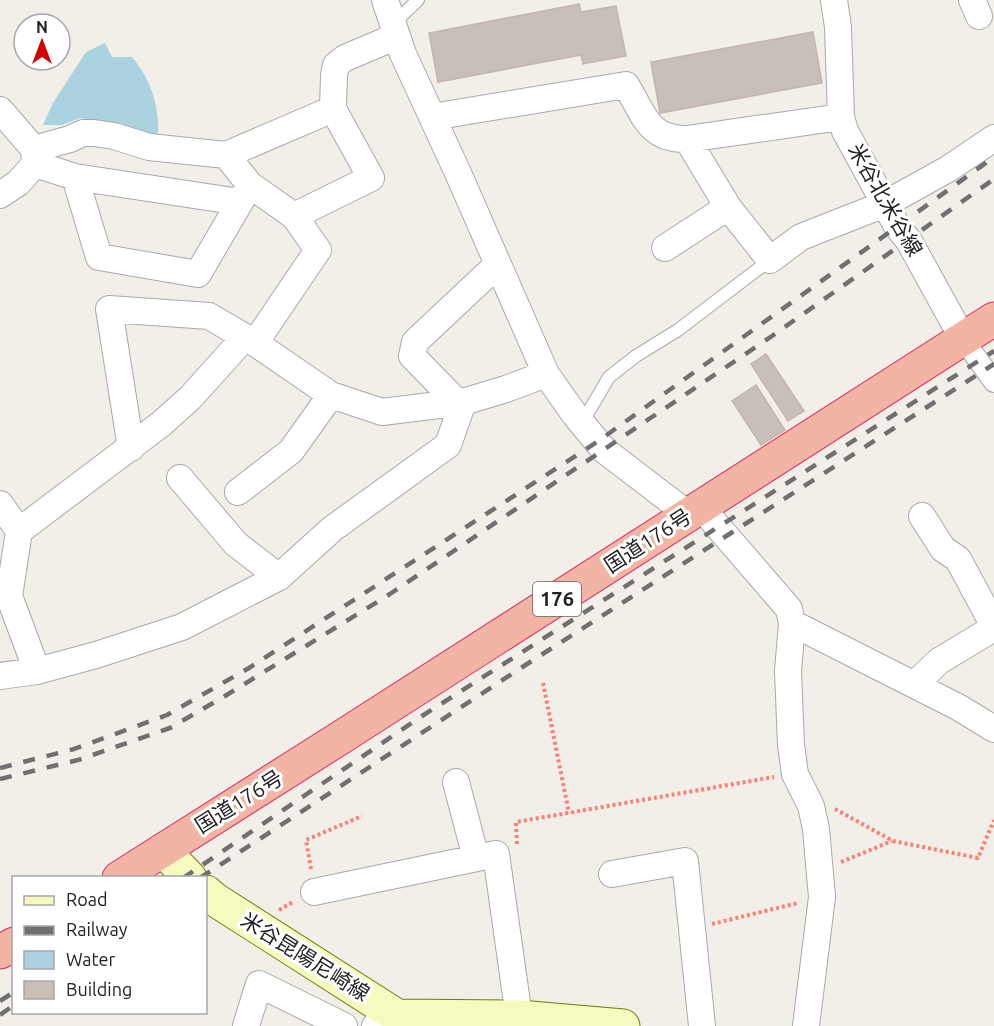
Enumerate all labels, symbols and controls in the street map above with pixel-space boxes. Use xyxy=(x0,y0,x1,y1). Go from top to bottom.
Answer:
north arrow xyxy=(12,12,72,72)
text: N xyxy=(36,18,48,36)
street label: 米谷北米谷線 xyxy=(844,139,928,260)
street label: 国道176号 xyxy=(600,503,695,577)
road number: 176 xyxy=(533,582,581,616)
street label: 国道176号 xyxy=(190,765,287,837)
legend xyxy=(12,876,207,1014)
text: Road xyxy=(66,889,108,909)
street label: 米谷昆陽尼崎線 xyxy=(237,907,374,1005)
text: Railway xyxy=(66,919,128,939)
text: Water xyxy=(66,949,116,969)
text: Building xyxy=(66,979,132,999)

